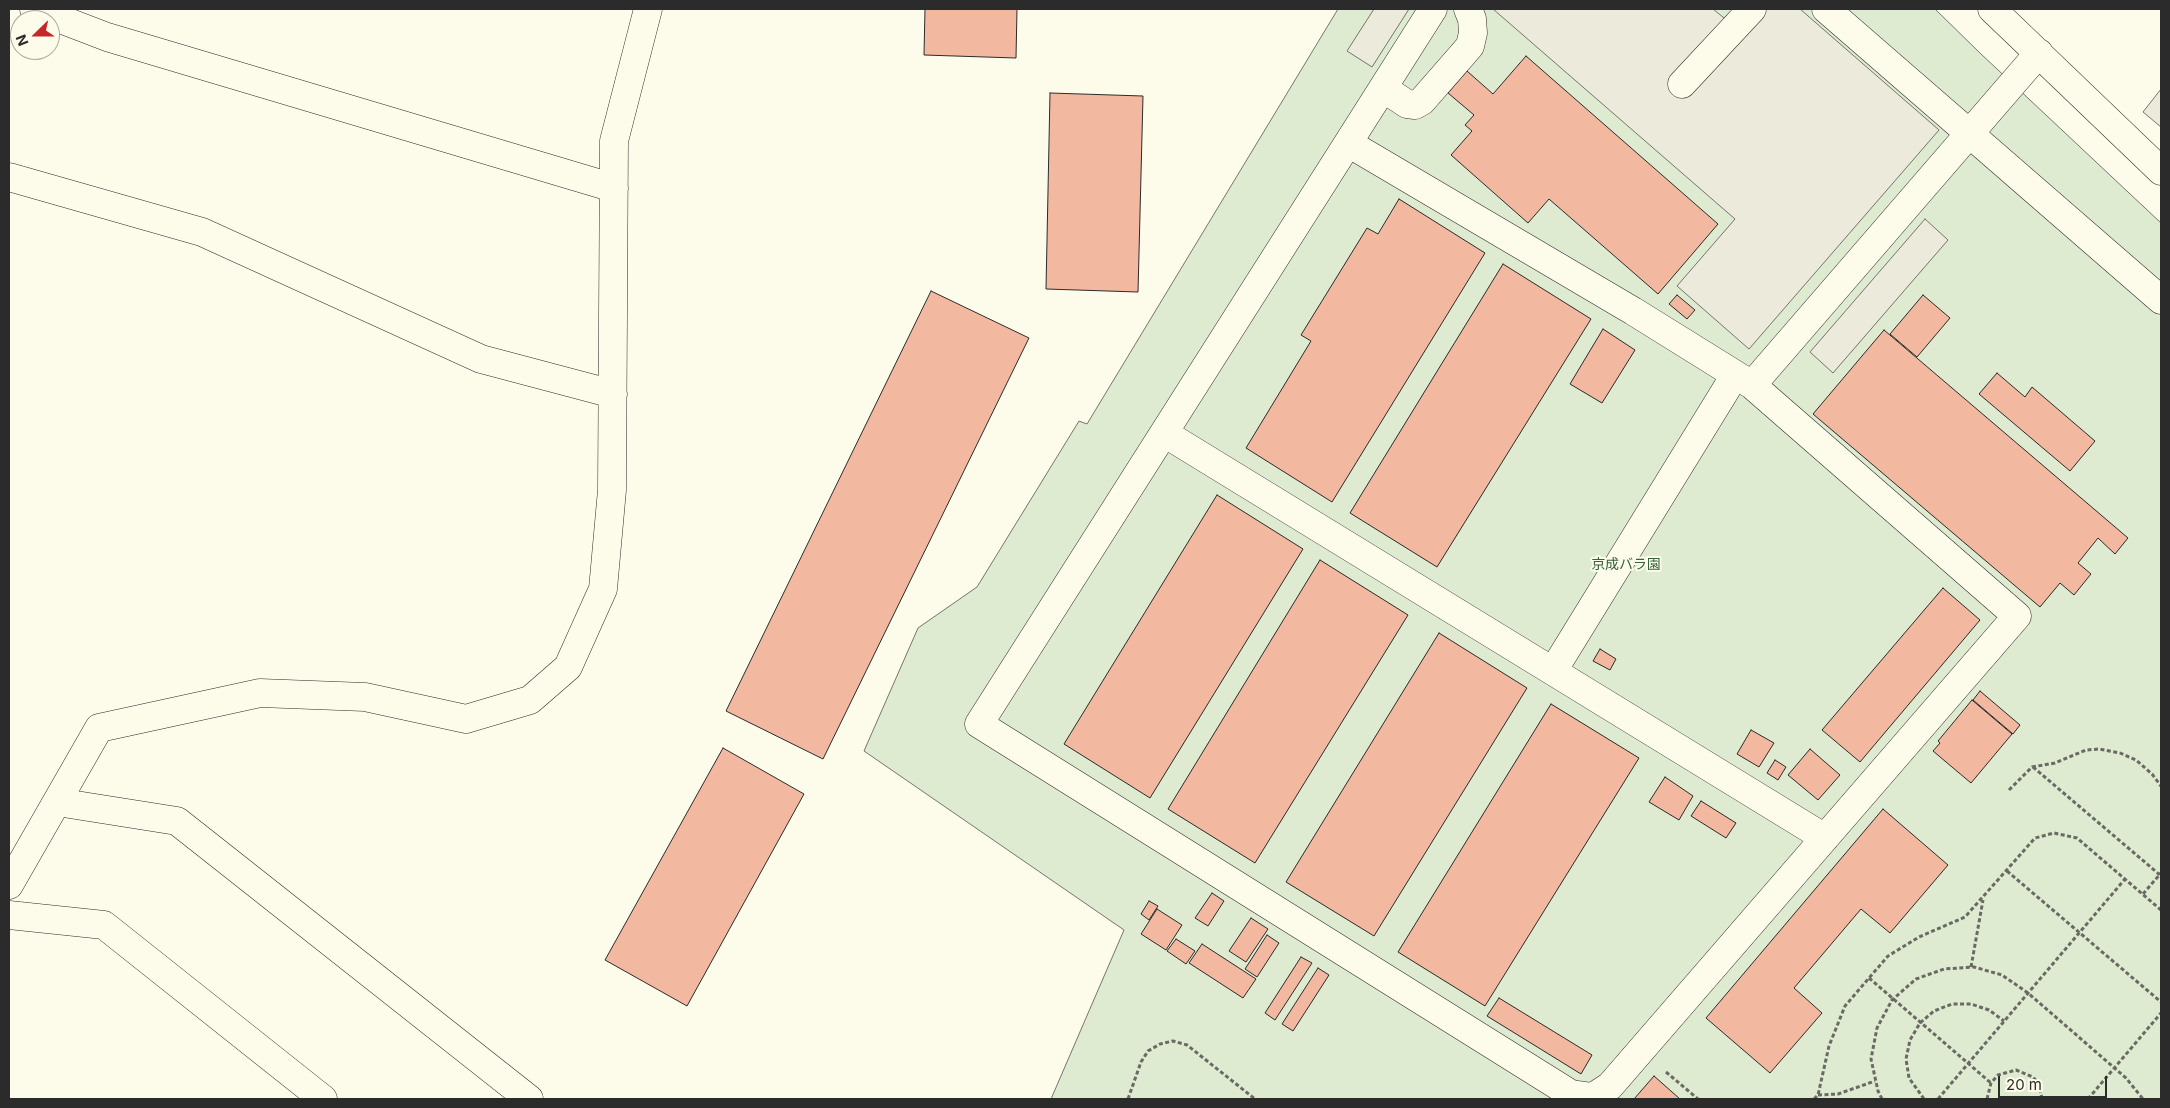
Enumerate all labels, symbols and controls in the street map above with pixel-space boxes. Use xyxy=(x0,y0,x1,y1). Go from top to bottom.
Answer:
north arrow xyxy=(10,10,60,60)
text: N xyxy=(12,32,31,49)
park label: 京成バラ園 xyxy=(1591,557,1661,573)
scale bar xyxy=(2000,1066,2109,1098)
text: 20 m xyxy=(2006,1075,2042,1094)

